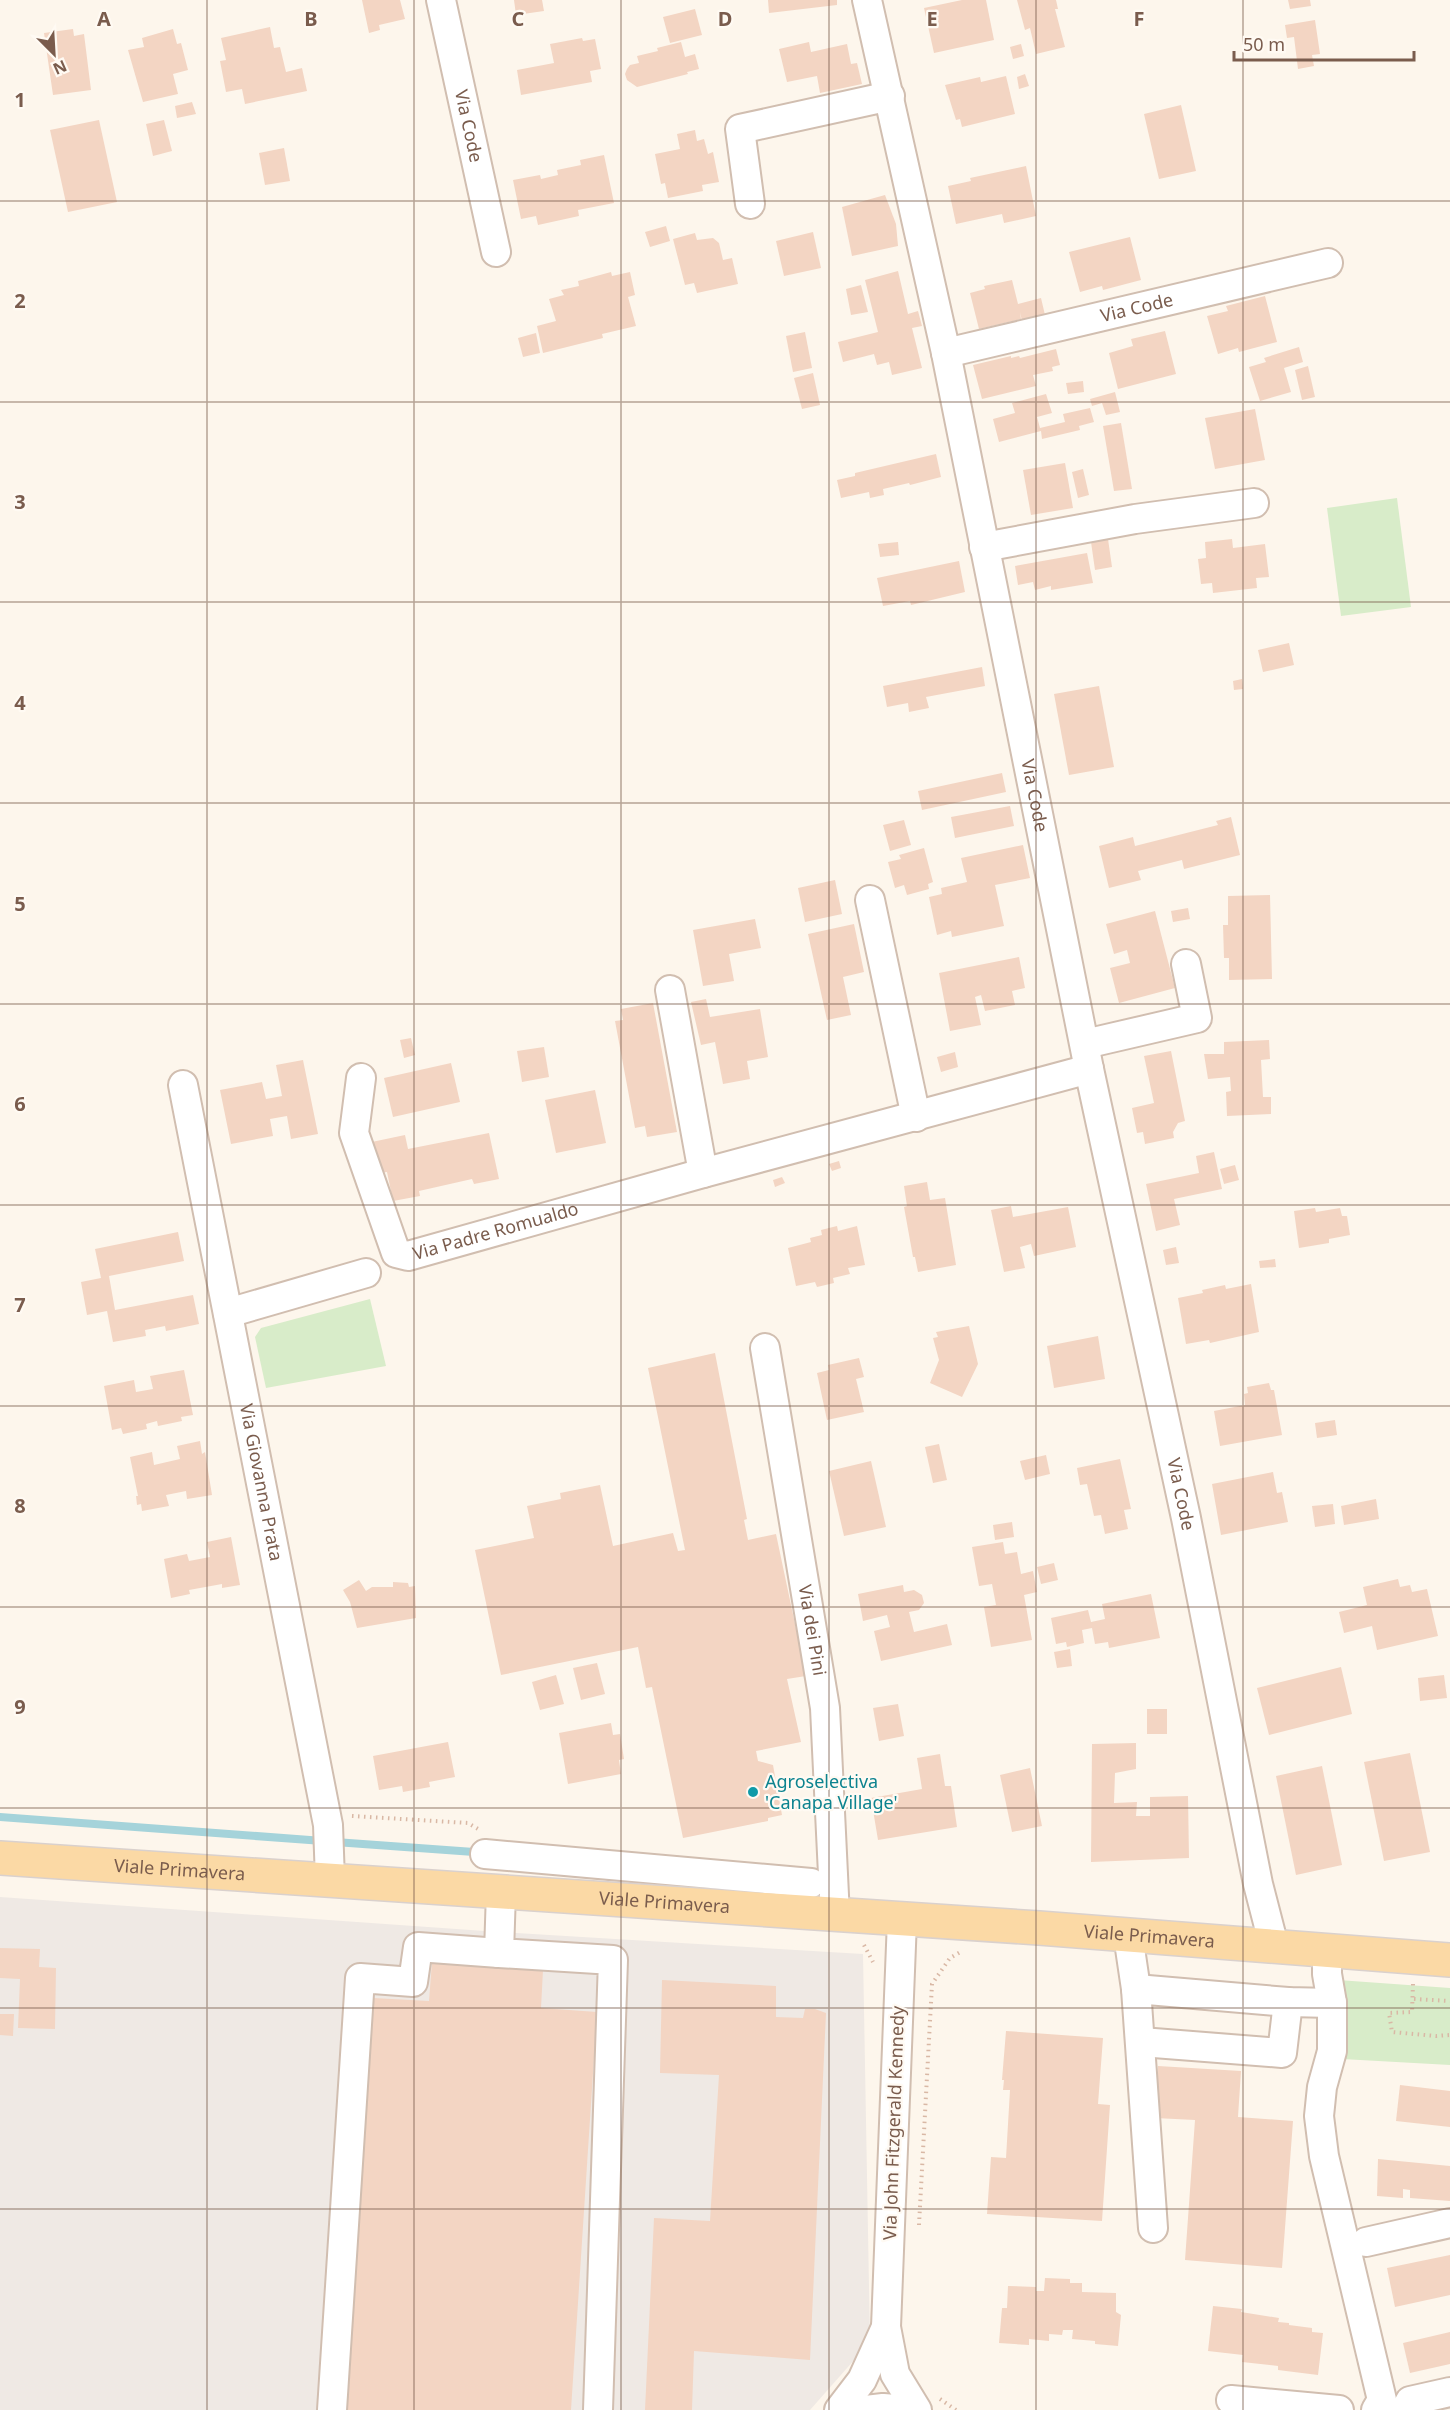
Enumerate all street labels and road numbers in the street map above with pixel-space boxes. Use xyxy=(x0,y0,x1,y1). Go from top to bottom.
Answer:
street label: Via Code xyxy=(450,87,489,164)
street label: Via Code xyxy=(1098,287,1175,327)
street label: Via Code xyxy=(1016,757,1054,834)
street label: Via Padre Romualdo xyxy=(410,1196,581,1265)
street label: Via Giovanna Prata xyxy=(235,1402,289,1563)
street label: Via Code xyxy=(1162,1456,1201,1533)
street label: Via dei Pini xyxy=(794,1583,832,1677)
street label: Viale Primavera xyxy=(113,1853,246,1885)
street label: Viale Primavera xyxy=(598,1885,731,1918)
street label: Viale Primavera xyxy=(1083,1919,1216,1953)
street label: Via John Fitzgerald Kennedy xyxy=(877,2004,909,2241)

